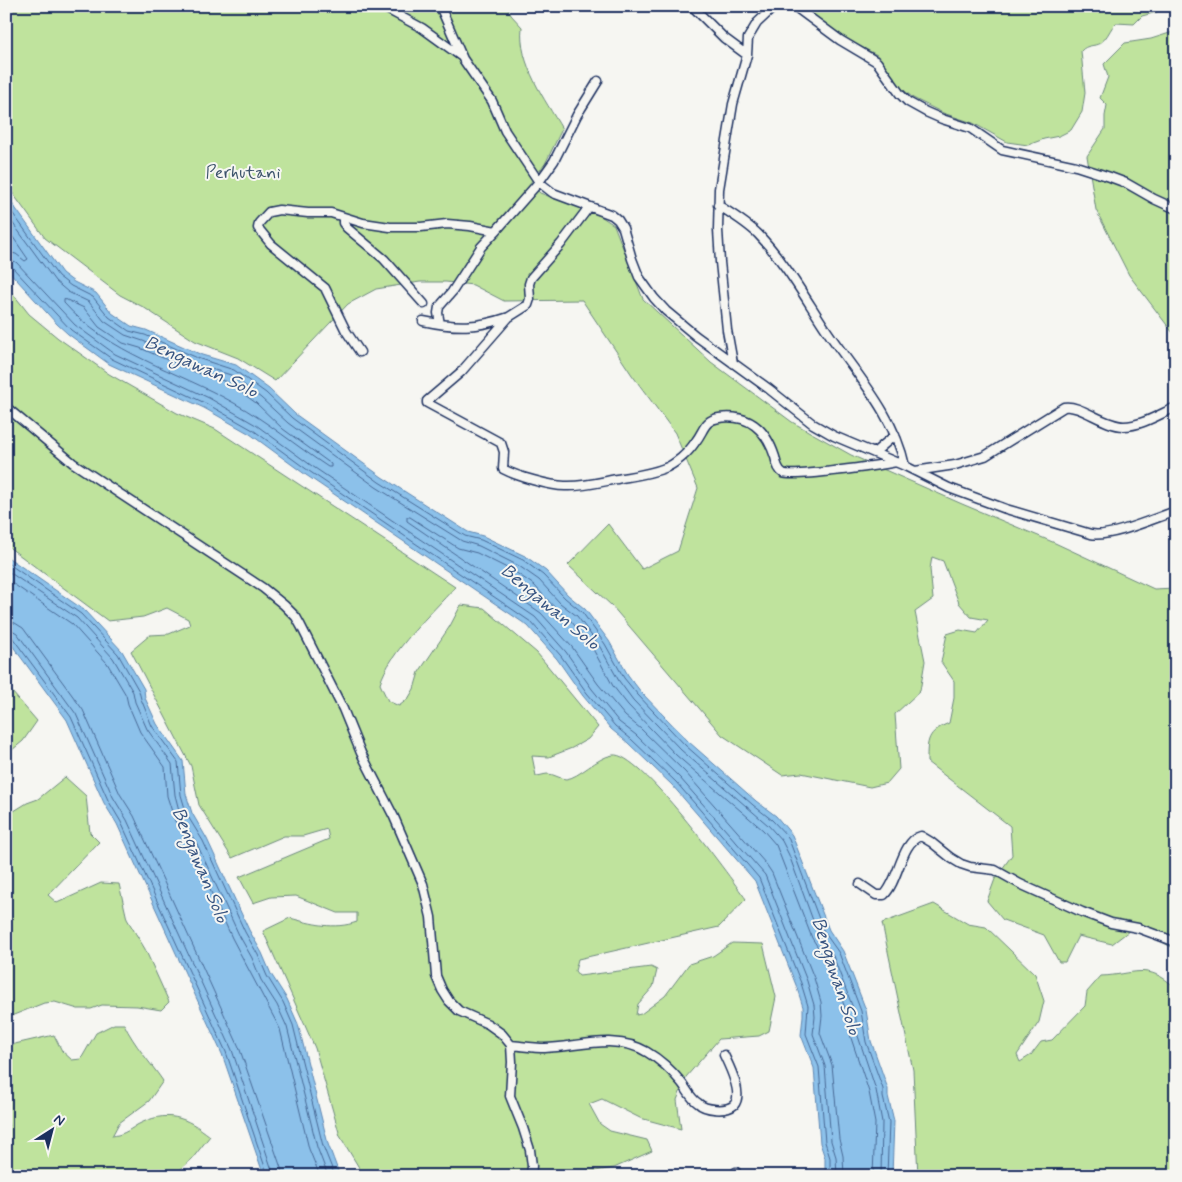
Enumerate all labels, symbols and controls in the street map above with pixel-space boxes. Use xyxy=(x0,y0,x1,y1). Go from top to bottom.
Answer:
park label: Perhutani xyxy=(206,161,280,185)
water label: Bengawan Solo xyxy=(140,330,263,406)
water label: Bengawan Solo xyxy=(494,558,606,658)
water label: Bengawan Solo xyxy=(164,804,235,928)
water label: Bengawan Solo xyxy=(803,914,867,1040)
north arrow xyxy=(28,1104,78,1154)
text: N xyxy=(50,1110,68,1130)

